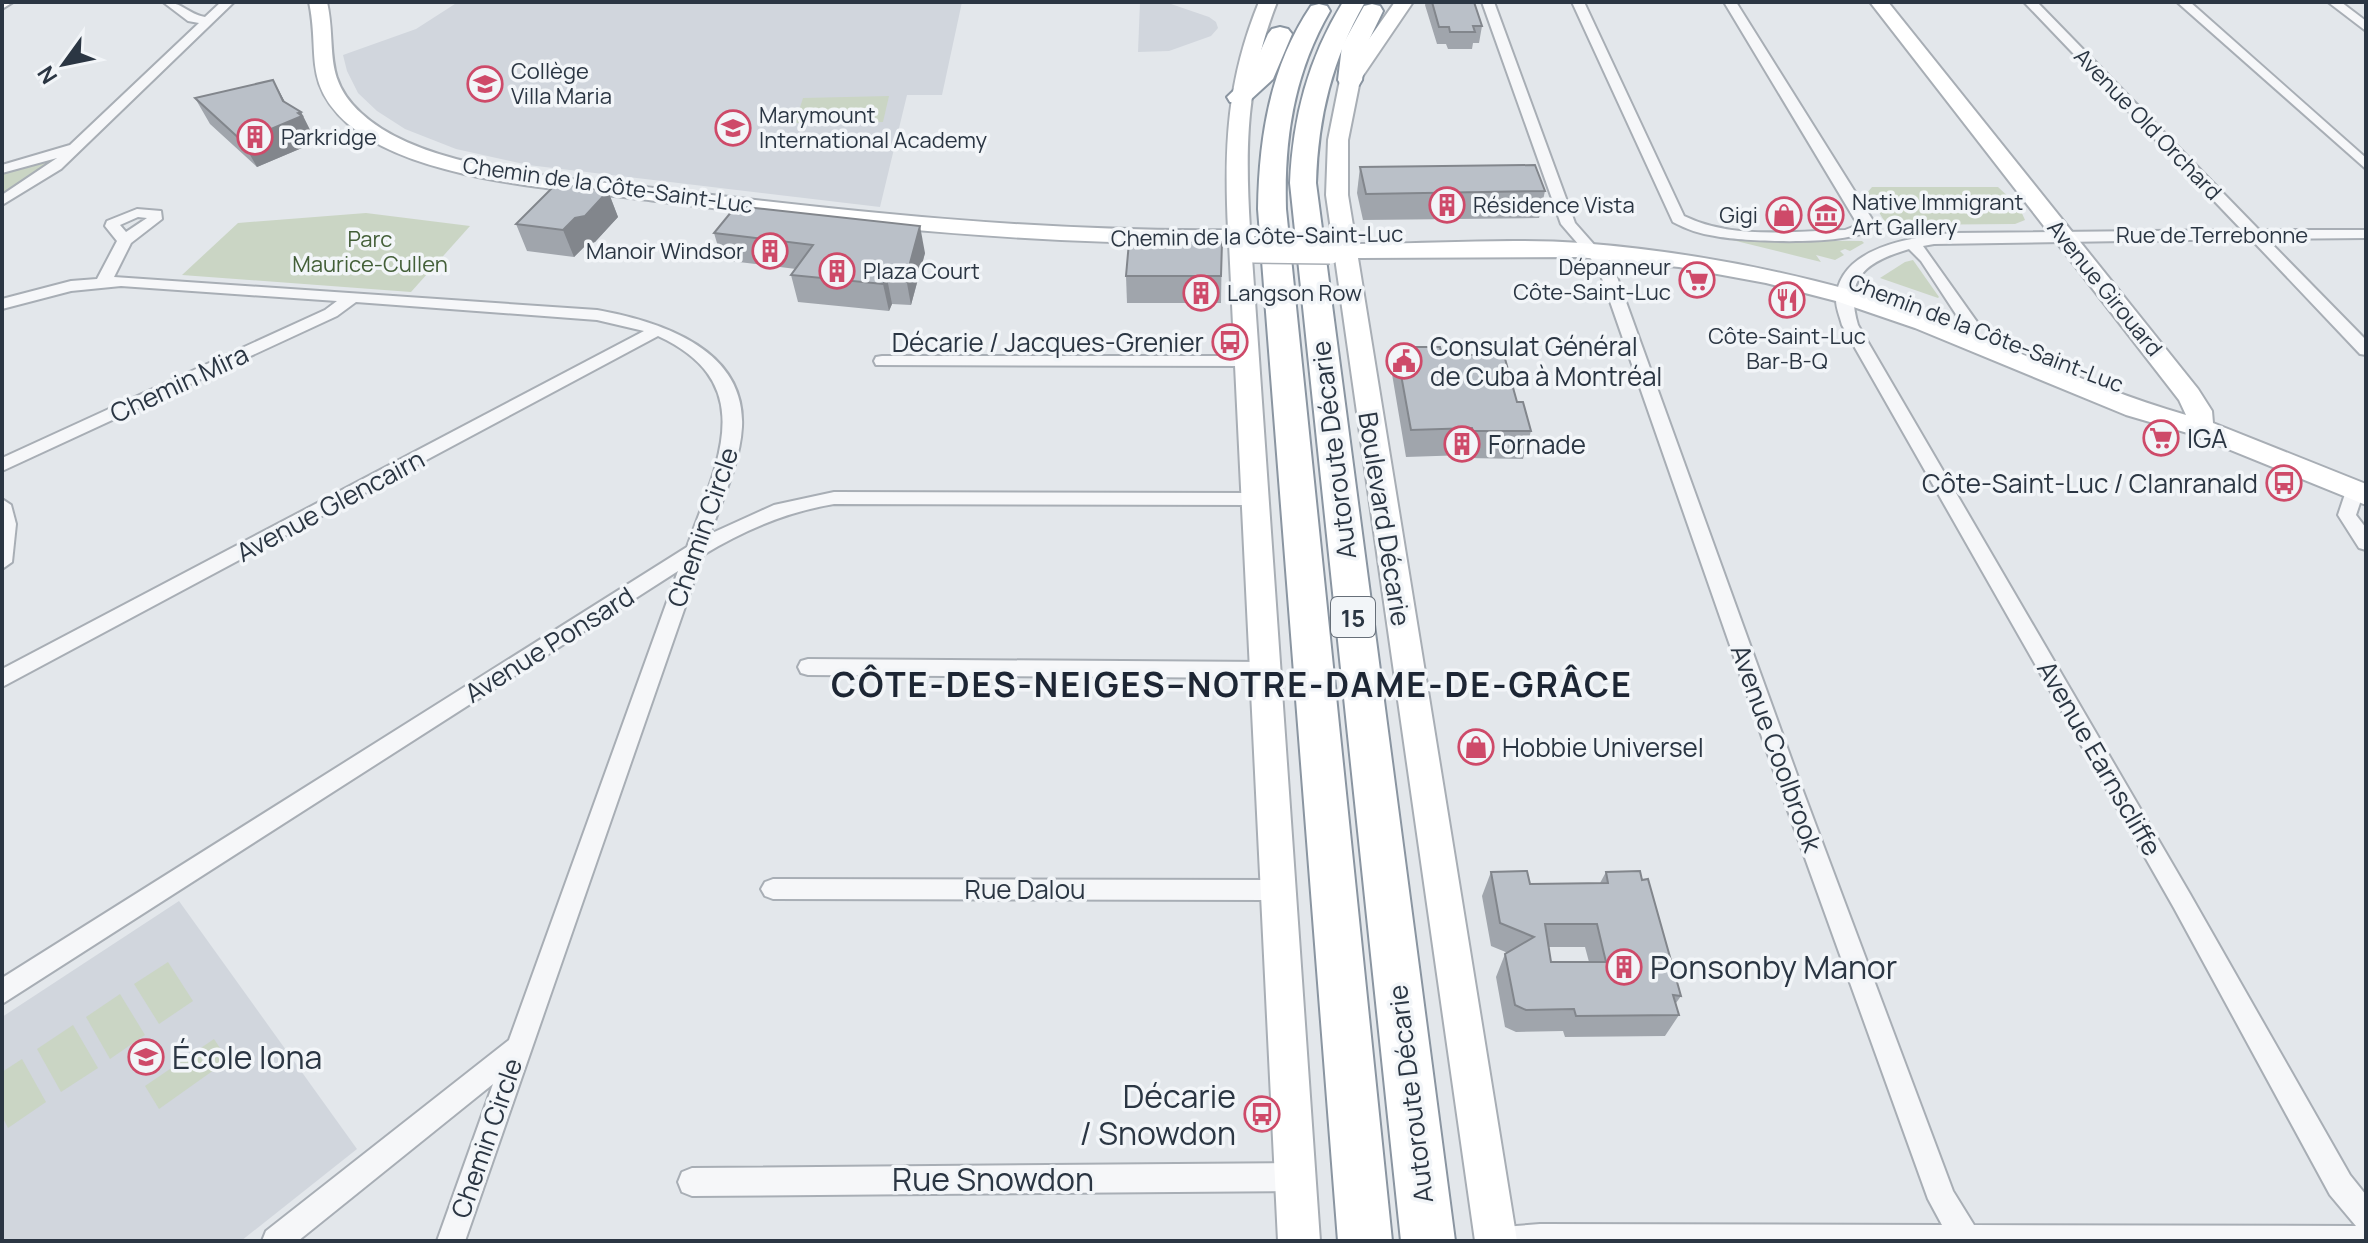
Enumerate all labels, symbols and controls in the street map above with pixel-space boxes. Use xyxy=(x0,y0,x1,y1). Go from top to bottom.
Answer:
north arrow xyxy=(24,24,104,104)
street label: Avenue Old Orchard xyxy=(2068,42,2228,206)
place label: Collège Villa Maria xyxy=(511,56,612,111)
text: N xyxy=(30,60,64,90)
school or university icon: Collège Villa Maria xyxy=(466,65,504,103)
place label: Marymount International Academy xyxy=(759,100,987,155)
school or university icon: Marymount International Academy xyxy=(714,109,752,147)
building icon: Parkridge xyxy=(236,118,274,156)
place label: Parkridge xyxy=(281,122,377,152)
street label: Chemin de la Côte-Saint-Luc xyxy=(461,150,755,220)
building icon: Résidence Vista xyxy=(1428,186,1466,224)
place label: Native Immigrant Art Gallery xyxy=(1852,187,2024,242)
place label: Résidence Vista xyxy=(1473,190,1635,220)
shop icon: Gigi xyxy=(1765,196,1803,234)
museum icon: Native Immigrant Art Gallery xyxy=(1807,196,1845,234)
place label: Gigi xyxy=(1719,200,1758,230)
street label: Avenue Girouard xyxy=(2041,214,2169,362)
street label: Chemin de la Côte-Saint-Luc xyxy=(1111,218,1403,254)
street label: Rue de Terrebonne xyxy=(2116,220,2308,250)
park label: Parc Maurice-Cullen xyxy=(292,224,448,279)
building icon: Manoir Windsor xyxy=(751,232,789,270)
place label: Manoir Windsor xyxy=(586,236,744,266)
building icon: Plaza Court xyxy=(818,252,856,290)
place label: Dépanneur Côte-Saint-Luc xyxy=(1513,252,1671,307)
place label: Plaza Court xyxy=(863,256,980,286)
supermarket icon: Dépanneur Côte-Saint-Luc xyxy=(1678,261,1716,299)
street label: Chemin de la Côte-Saint-Luc xyxy=(1844,267,2128,399)
building icon: Langson Row xyxy=(1182,274,1220,312)
place label: Langson Row xyxy=(1227,278,1362,308)
restaurant icon: Côte-Saint-Luc Bar-B-Q xyxy=(1768,281,1806,319)
place label: Côte-Saint-Luc Bar-B-Q xyxy=(1708,321,1866,376)
bus stop icon: Décarie / Jacques-Grenier xyxy=(1211,323,1249,361)
place label: Décarie / Jacques-Grenier xyxy=(892,324,1204,360)
place label: Consulat Général de Cuba à Montréal xyxy=(1430,328,1662,394)
street label: Chemin Mira xyxy=(104,335,254,431)
street label: Autoroute Décarie xyxy=(1302,339,1364,561)
public building icon: Consulat Général de Cuba à Montréal xyxy=(1385,342,1423,380)
street label: Boulevard Décarie xyxy=(1350,409,1420,629)
supermarket icon: IGA xyxy=(2142,419,2180,457)
place label: IGA xyxy=(2187,420,2227,456)
building icon: Fornade xyxy=(1443,425,1481,463)
place label: Fornade xyxy=(1488,426,1586,462)
street label: Avenue Glencairn xyxy=(230,440,430,570)
street label: Chemin Circle xyxy=(658,442,746,612)
bus stop icon: Côte-Saint-Luc / Clanranald xyxy=(2265,464,2303,502)
place label: Côte-Saint-Luc / Clanranald xyxy=(1922,465,2258,501)
street label: Avenue Ponsard xyxy=(458,578,640,710)
road number: 15 xyxy=(1331,597,1375,637)
street label: Avenue Coolbrook xyxy=(1723,640,1832,858)
street label: Avenue Earnscliffe xyxy=(2029,654,2171,862)
district label: CÔTE-DES-NEIGES–NOTRE-DAME-DE-GRÂCE xyxy=(831,661,1633,707)
shop icon: Hobbie Universel xyxy=(1457,728,1495,766)
place label: Hobbie Universel xyxy=(1502,729,1704,765)
street label: Rue Dalou xyxy=(964,871,1086,907)
place label: Ponsonby Manor xyxy=(1650,945,1897,989)
building icon: Ponsonby Manor xyxy=(1605,948,1643,986)
street label: Autoroute Décarie xyxy=(1379,983,1441,1205)
place label: École Iona xyxy=(172,1035,322,1079)
school or university icon: École Iona xyxy=(127,1038,165,1076)
street label: Chemin Circle xyxy=(442,1053,530,1223)
place label: Décarie / Snowdon xyxy=(1079,1074,1236,1155)
bus stop icon: Décarie / Snowdon xyxy=(1243,1095,1281,1133)
street label: Rue Snowdon xyxy=(892,1157,1094,1201)

